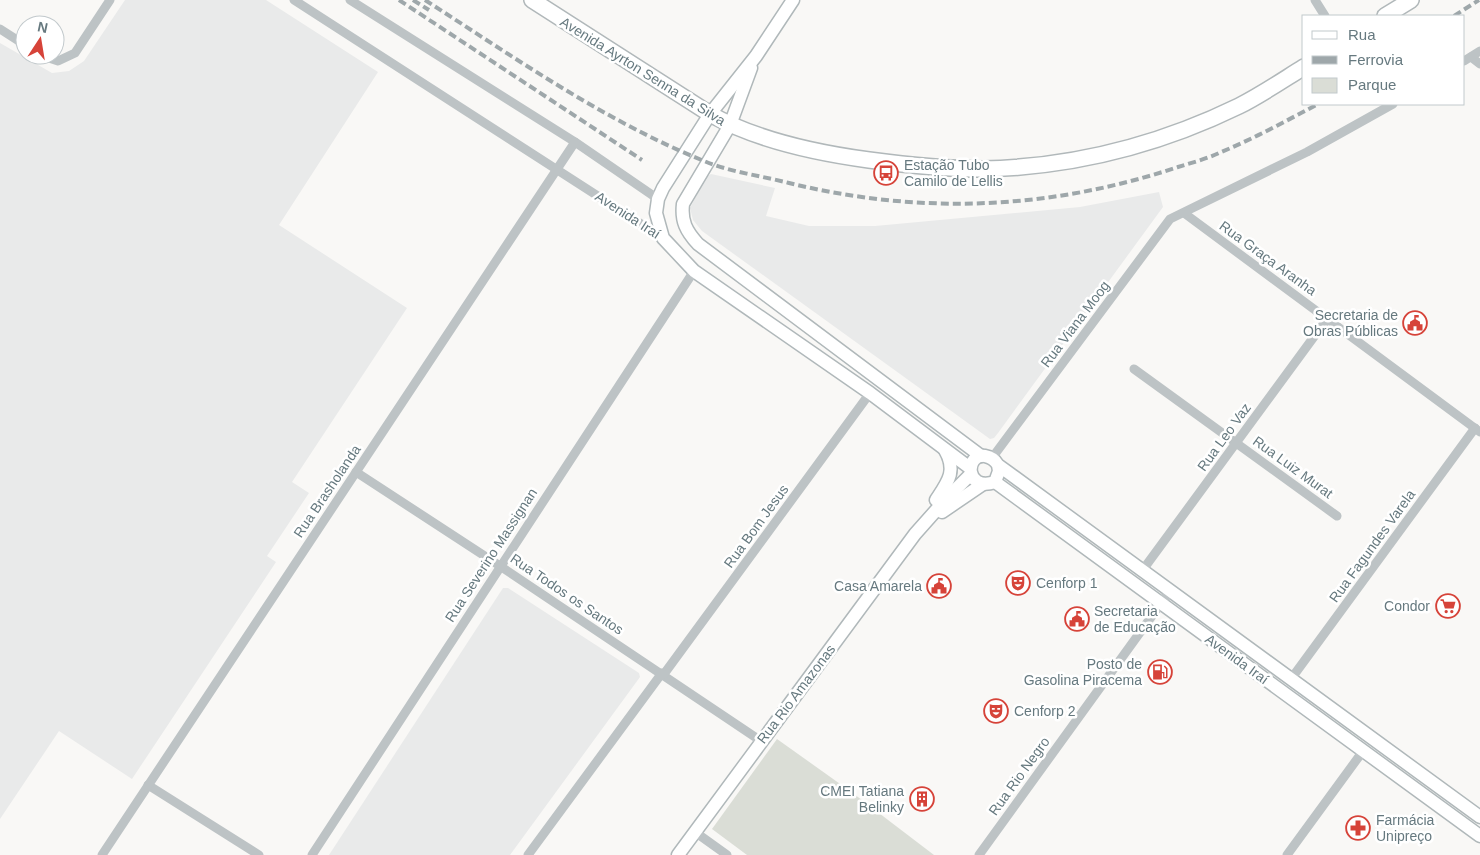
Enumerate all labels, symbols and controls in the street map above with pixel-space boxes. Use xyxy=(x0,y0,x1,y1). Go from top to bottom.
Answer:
street label: Avenida Ayrton Senna da Silva xyxy=(557,13,729,129)
north arrow xyxy=(15,15,65,65)
legend xyxy=(1302,15,1465,105)
text: N xyxy=(36,18,49,36)
text: Rua xyxy=(1348,26,1376,43)
text: Ferrovia xyxy=(1348,51,1404,68)
text: Parque xyxy=(1348,76,1396,93)
place label: Estação Tubo Camilo de Lellis xyxy=(904,157,1003,189)
bus stop icon: Estação Tubo Camilo de Lellis xyxy=(873,160,899,186)
street label: Avenida Iraí xyxy=(592,188,664,242)
street label: Rua Graça Aranha xyxy=(1216,217,1320,299)
street label: Rua Viana Moog xyxy=(1037,278,1113,370)
place label: Secretaria de Obras Públicas xyxy=(1303,307,1398,339)
public building icon: Secretaria de Obras Públicas xyxy=(1402,310,1428,336)
street label: Rua Leo Vaz xyxy=(1194,400,1254,474)
street label: Rua Luiz Murat xyxy=(1250,433,1336,501)
street label: Rua Brasholanda xyxy=(290,442,364,540)
street label: Rua Bom Jesus xyxy=(720,481,792,571)
street label: Rua Severino Massignan xyxy=(442,485,540,625)
street label: Rua Fagundes Varela xyxy=(1326,486,1418,605)
street label: Rua Todos os Santos xyxy=(507,550,627,638)
theatre icon: Cenforp 1 xyxy=(1005,570,1031,596)
public building icon: Casa Amarela xyxy=(926,573,952,599)
place label: Cenforp 1 xyxy=(1036,575,1098,591)
place label: Casa Amarela xyxy=(834,578,922,594)
supermarket icon: Condor xyxy=(1435,593,1461,619)
place label: Condor xyxy=(1384,598,1430,614)
place label: Secretaria de Educação xyxy=(1094,603,1176,635)
public building icon: Secretaria de Educação xyxy=(1064,606,1090,632)
street label: Avenida Iraí xyxy=(1202,631,1272,687)
street label: Rua Rio Amazonas xyxy=(754,641,838,747)
place label: Posto de Gasolina Piracema xyxy=(1024,656,1142,688)
fuel station icon: Posto de Gasolina Piracema xyxy=(1147,659,1173,685)
theatre icon: Cenforp 2 xyxy=(983,698,1009,724)
place label: Cenforp 2 xyxy=(1014,703,1076,719)
street label: Rua Rio Negro xyxy=(985,734,1053,818)
place label: CMEI Tatiana Belinky xyxy=(820,783,904,815)
building icon: CMEI Tatiana Belinky xyxy=(909,786,935,812)
place label: Farmácia Unipreço xyxy=(1376,812,1435,844)
pharmacy icon: Farmácia Unipreço xyxy=(1345,815,1371,841)

